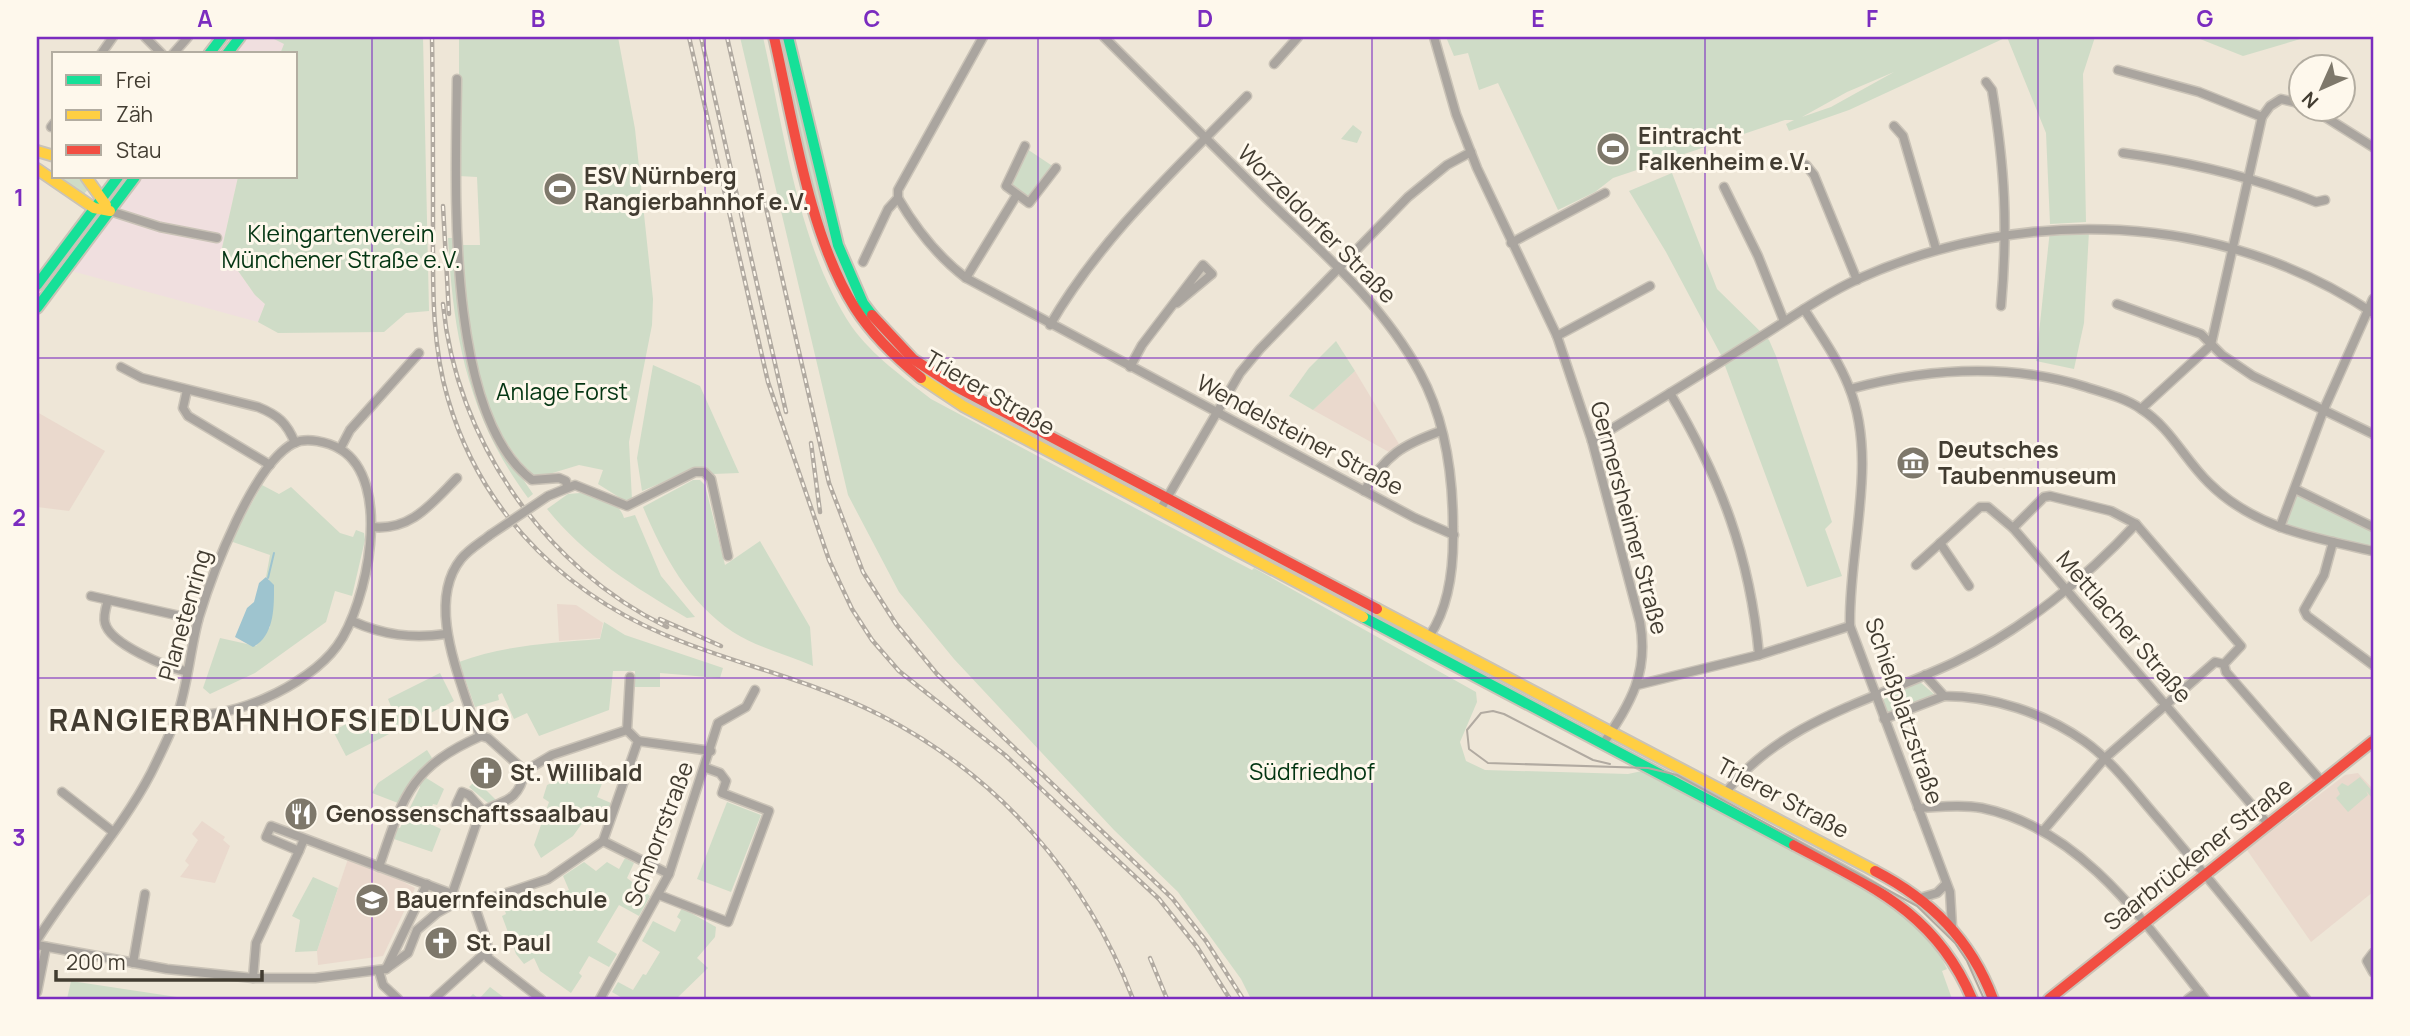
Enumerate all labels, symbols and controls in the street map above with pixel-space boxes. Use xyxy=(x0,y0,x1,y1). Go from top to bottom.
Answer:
text: A xyxy=(197,2,213,34)
text: B xyxy=(531,2,545,34)
text: C xyxy=(864,2,881,34)
text: D xyxy=(1197,2,1213,34)
text: E xyxy=(1531,2,1545,34)
text: F xyxy=(1866,2,1878,34)
text: G xyxy=(2197,2,2214,34)
legend xyxy=(52,52,298,178)
north arrow xyxy=(2288,52,2358,122)
text: Frei xyxy=(116,66,151,94)
text: N xyxy=(2296,86,2324,114)
text: Zäh xyxy=(116,100,153,128)
place label: Eintracht Falkenheim e.V. xyxy=(1638,119,1810,177)
sports icon: Eintracht Falkenheim e.V. xyxy=(1594,130,1632,168)
text: Stau xyxy=(116,136,162,164)
street label: Worzeldorfer Straße xyxy=(1231,137,1404,310)
place label: ESV Nürnberg Rangierbahnhof e.V. xyxy=(584,159,809,217)
sports icon: ESV Nürnberg Rangierbahnhof e.V. xyxy=(541,170,579,208)
text: 1 xyxy=(14,181,24,213)
park label: Kleingartenverein Münchener Straße e.V. xyxy=(222,217,460,275)
street label: Trierer Straße xyxy=(920,342,1061,442)
street label: Wendelsteiner Straße xyxy=(1191,366,1410,502)
park label: Anlage Forst xyxy=(496,375,628,407)
street label: Germersheimer Straße xyxy=(1583,398,1677,638)
place label: Deutsches Taubenmuseum xyxy=(1938,433,2116,491)
museum icon: Deutsches Taubenmuseum xyxy=(1894,444,1932,482)
text: 2 xyxy=(12,501,26,533)
street label: Mettlacher Straße xyxy=(2050,543,2200,709)
street label: Planetenring xyxy=(150,545,218,684)
street label: Schießplatzstraße xyxy=(1858,613,1952,808)
district label: RANGIERBAHNHOFSIEDLUNG xyxy=(48,699,512,740)
street label: Trierer Straße xyxy=(1712,749,1855,845)
church icon: St. Willibald xyxy=(467,754,505,792)
park label: Südfriedhof xyxy=(1249,755,1375,787)
place label: St. Willibald xyxy=(510,756,643,788)
street label: Schnorrstraße xyxy=(616,756,700,911)
street label: Saarbrückener Straße xyxy=(2096,769,2299,937)
restaurant icon: Genossenschaftssaalbau xyxy=(282,795,320,833)
place label: Genossenschaftssaalbau xyxy=(326,797,609,829)
text: 3 xyxy=(12,821,26,853)
school or university icon: Bauernfeindschule xyxy=(353,881,391,919)
place label: Bauernfeindschule xyxy=(396,883,607,915)
church icon: St. Paul xyxy=(422,924,460,962)
place label: St. Paul xyxy=(466,926,551,958)
scale bar xyxy=(56,938,262,982)
text: 200 m xyxy=(66,948,126,976)

